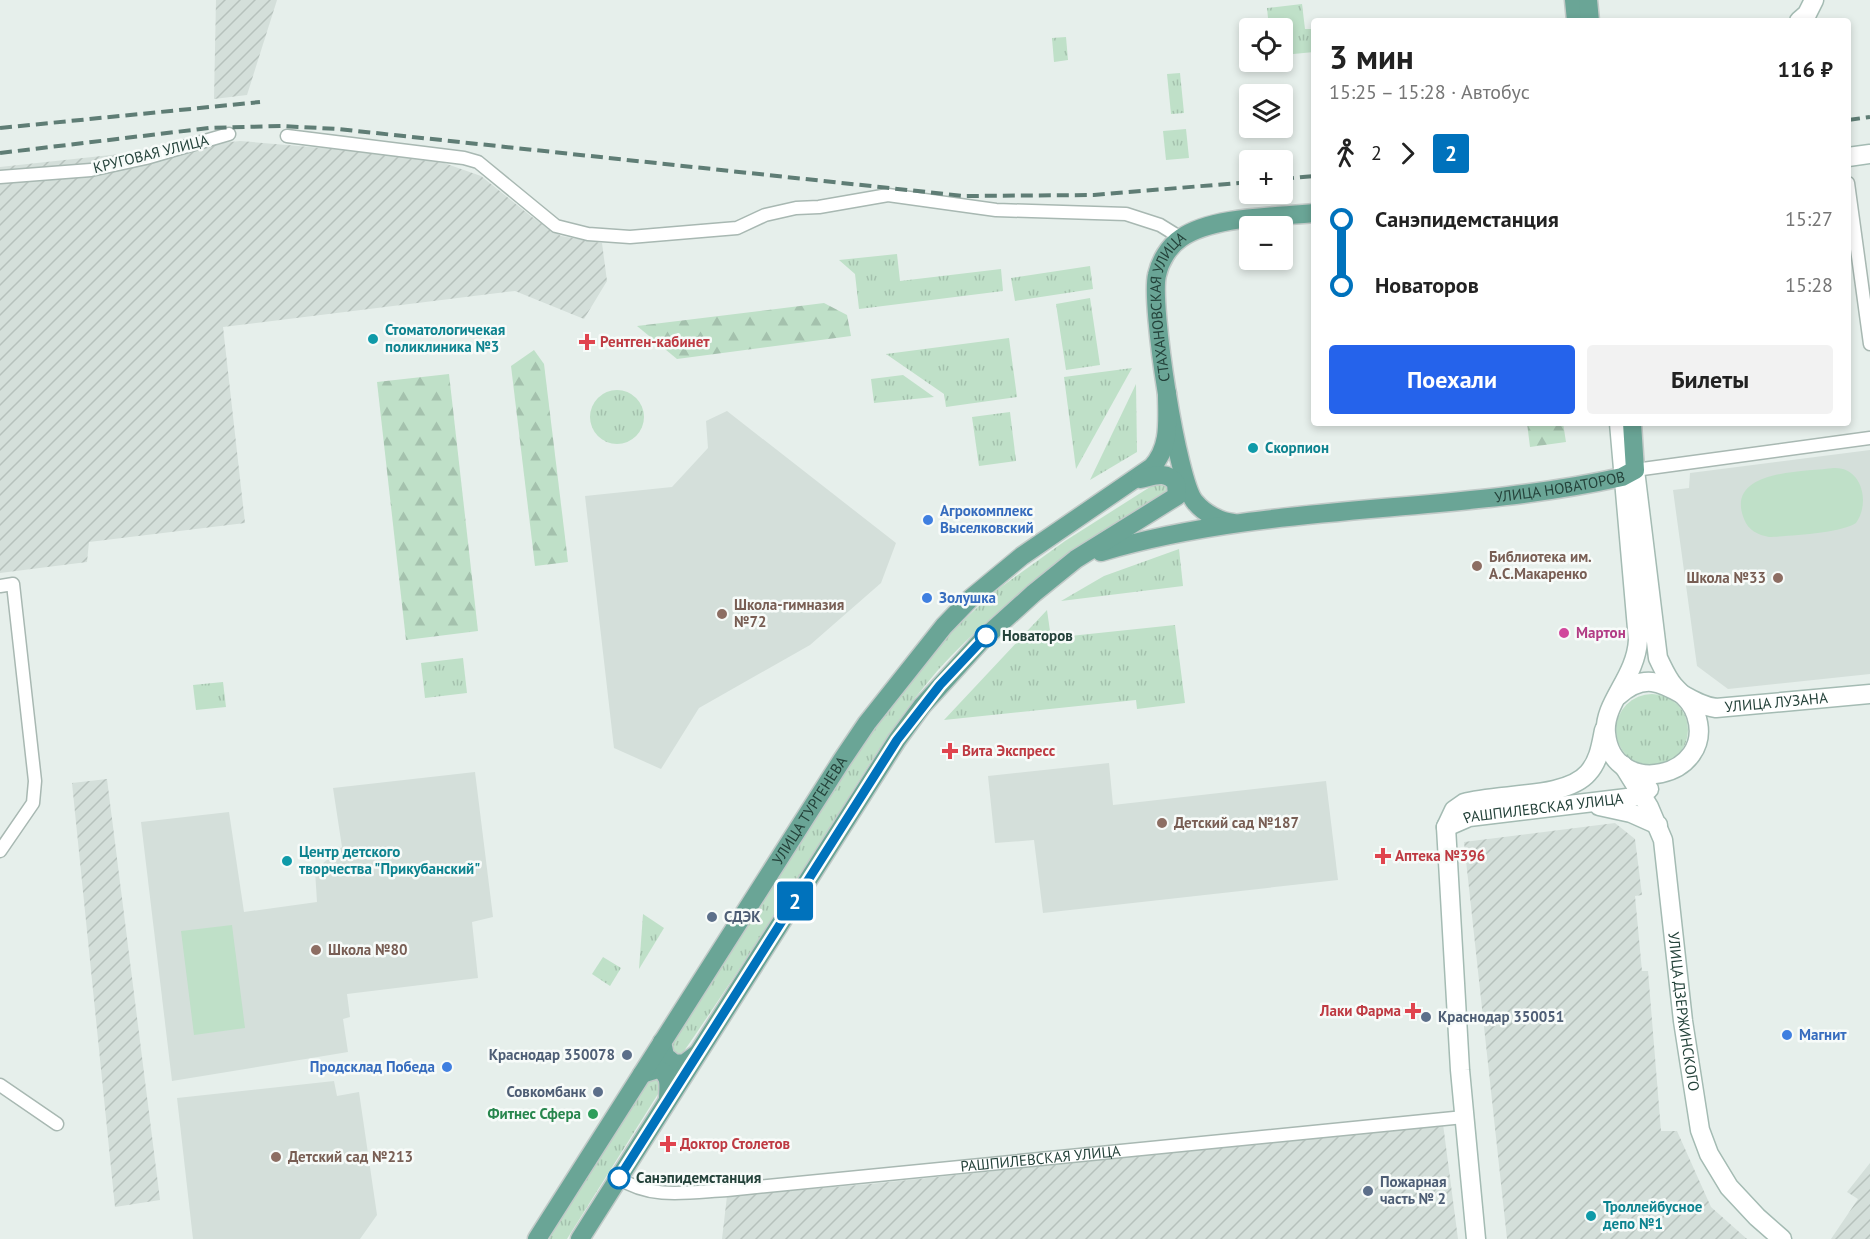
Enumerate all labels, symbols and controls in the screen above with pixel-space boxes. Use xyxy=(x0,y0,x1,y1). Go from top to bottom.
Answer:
map controls xyxy=(1239,18,1293,270)
button: locate xyxy=(1239,18,1293,72)
text: 3 мин xyxy=(1329,35,1414,78)
text: 116 ₽ xyxy=(1778,55,1833,83)
text: 15:25 – 15:28 · Автобус xyxy=(1329,79,1530,105)
button: layers xyxy=(1239,84,1293,138)
street label: КРУГОВАЯ УЛИЦА xyxy=(91,130,211,177)
icon: walk xyxy=(1329,137,1362,170)
icon: forward xyxy=(1391,137,1424,170)
text: 2 xyxy=(1371,140,1382,166)
text: 2 xyxy=(1445,140,1457,167)
button: + xyxy=(1239,150,1293,204)
text: Санэпидемстанция xyxy=(1375,205,1559,233)
text: 15:27 xyxy=(1785,206,1833,232)
button: − xyxy=(1239,216,1293,270)
street label: СТАХАНОВСКАЯ УЛИЦА xyxy=(1146,227,1190,383)
text: Новаторов xyxy=(1375,271,1479,299)
text: 15:28 xyxy=(1785,272,1833,298)
place label: Стоматологичекая поликлиника №3 xyxy=(385,320,505,356)
marker: Стоматологичекая поликлиника №3 xyxy=(366,332,380,346)
place label: Рентген-кабинет xyxy=(600,332,710,351)
marker: Рентген-кабинет xyxy=(578,333,596,351)
button: Поехали xyxy=(1329,345,1575,414)
button: Билеты xyxy=(1587,345,1833,414)
place label: Скорпион xyxy=(1265,438,1329,457)
marker: Скорпион xyxy=(1246,441,1260,455)
street label: УЛИЦА НОВАТОРОВ xyxy=(1493,467,1627,506)
place label: Агрокомплекс Выселковский xyxy=(940,501,1034,537)
marker: Агрокомплекс Выселковский xyxy=(921,513,935,527)
place label: Библиотека им. А.С.Макаренко xyxy=(1489,547,1592,583)
marker: Библиотека им. А.С.Макаренко xyxy=(1470,559,1484,573)
place label: Школа №33 xyxy=(1687,568,1766,587)
marker: Школа №33 xyxy=(1771,571,1785,585)
place label: Золушка xyxy=(939,588,996,607)
marker: Золушка xyxy=(920,591,934,605)
place label: Школа-гимназия №72 xyxy=(734,595,844,631)
marker: Школа-гимназия №72 xyxy=(715,607,729,621)
place label: Мартон xyxy=(1576,623,1626,642)
marker: Новаторов xyxy=(975,625,997,647)
place label: Новаторов xyxy=(1002,626,1073,645)
marker: Мартон xyxy=(1557,626,1571,640)
street label: УЛИЦА ЛУЗАНА xyxy=(1724,688,1829,716)
place label: Вита Экспресс xyxy=(962,741,1056,760)
marker: Вита Экспресс xyxy=(943,744,957,758)
street label: УЛИЦА ТУРГЕНЕВА xyxy=(768,752,851,868)
street label: РАШПИЛЕВСКАЯ УЛИЦА xyxy=(1460,788,1625,827)
place label: Детский сад №187 xyxy=(1174,813,1299,832)
marker: Детский сад №187 xyxy=(1155,816,1169,830)
place label: Центр детского творчества "Прикубанский" xyxy=(299,842,480,878)
place label: Аптека №396 xyxy=(1395,846,1485,865)
marker: Аптека №396 xyxy=(1376,849,1390,863)
marker: Центр детского творчества "Прикубанский" xyxy=(280,854,294,868)
line badge: 2 xyxy=(776,882,814,920)
text: 2 xyxy=(789,888,801,915)
place label: СДЭК xyxy=(724,907,761,926)
marker: СДЭК xyxy=(705,910,719,924)
street label: УЛИЦА ДЗЕРЖИНСКОГО xyxy=(1664,931,1704,1093)
place label: Школа №80 xyxy=(328,940,408,959)
marker: Школа №80 xyxy=(309,943,323,957)
place label: Лаки Фарма xyxy=(1319,1001,1401,1020)
marker: Лаки Фарма xyxy=(1406,1004,1420,1018)
place label: Краснодар 350051 xyxy=(1438,1007,1564,1026)
marker: Краснодар 350051 xyxy=(1419,1010,1433,1024)
place label: Магнит xyxy=(1799,1025,1847,1044)
marker: Магнит xyxy=(1780,1028,1794,1042)
place label: Краснодар 350078 xyxy=(489,1045,615,1064)
marker: Краснодар 350078 xyxy=(620,1048,634,1062)
place label: Продсклад Победа xyxy=(310,1057,435,1076)
marker: Продсклад Победа xyxy=(440,1060,454,1074)
place label: Совкомбанк xyxy=(506,1082,587,1101)
marker: Совкомбанк xyxy=(591,1085,605,1099)
place label: Фитнес Сфера xyxy=(488,1104,581,1123)
marker: Фитнес Сфера xyxy=(586,1107,600,1121)
place label: Доктор Столетов xyxy=(680,1134,790,1153)
marker: Доктор Столетов xyxy=(661,1137,675,1151)
street label: РАШПИЛЕВСКАЯ УЛИЦА xyxy=(959,1141,1122,1176)
place label: Детский сад №213 xyxy=(288,1147,413,1166)
marker: Детский сад №213 xyxy=(269,1150,283,1164)
marker: Санэпидемстанция xyxy=(608,1167,630,1189)
place label: Санэпидемстанция xyxy=(636,1168,761,1187)
place label: Пожарная часть № 2 xyxy=(1380,1172,1447,1208)
marker: Пожарная часть № 2 xyxy=(1361,1184,1375,1198)
place label: Троллейбусное депо №1 xyxy=(1602,1197,1703,1233)
marker: Троллейбусное депо №1 xyxy=(1584,1209,1598,1223)

